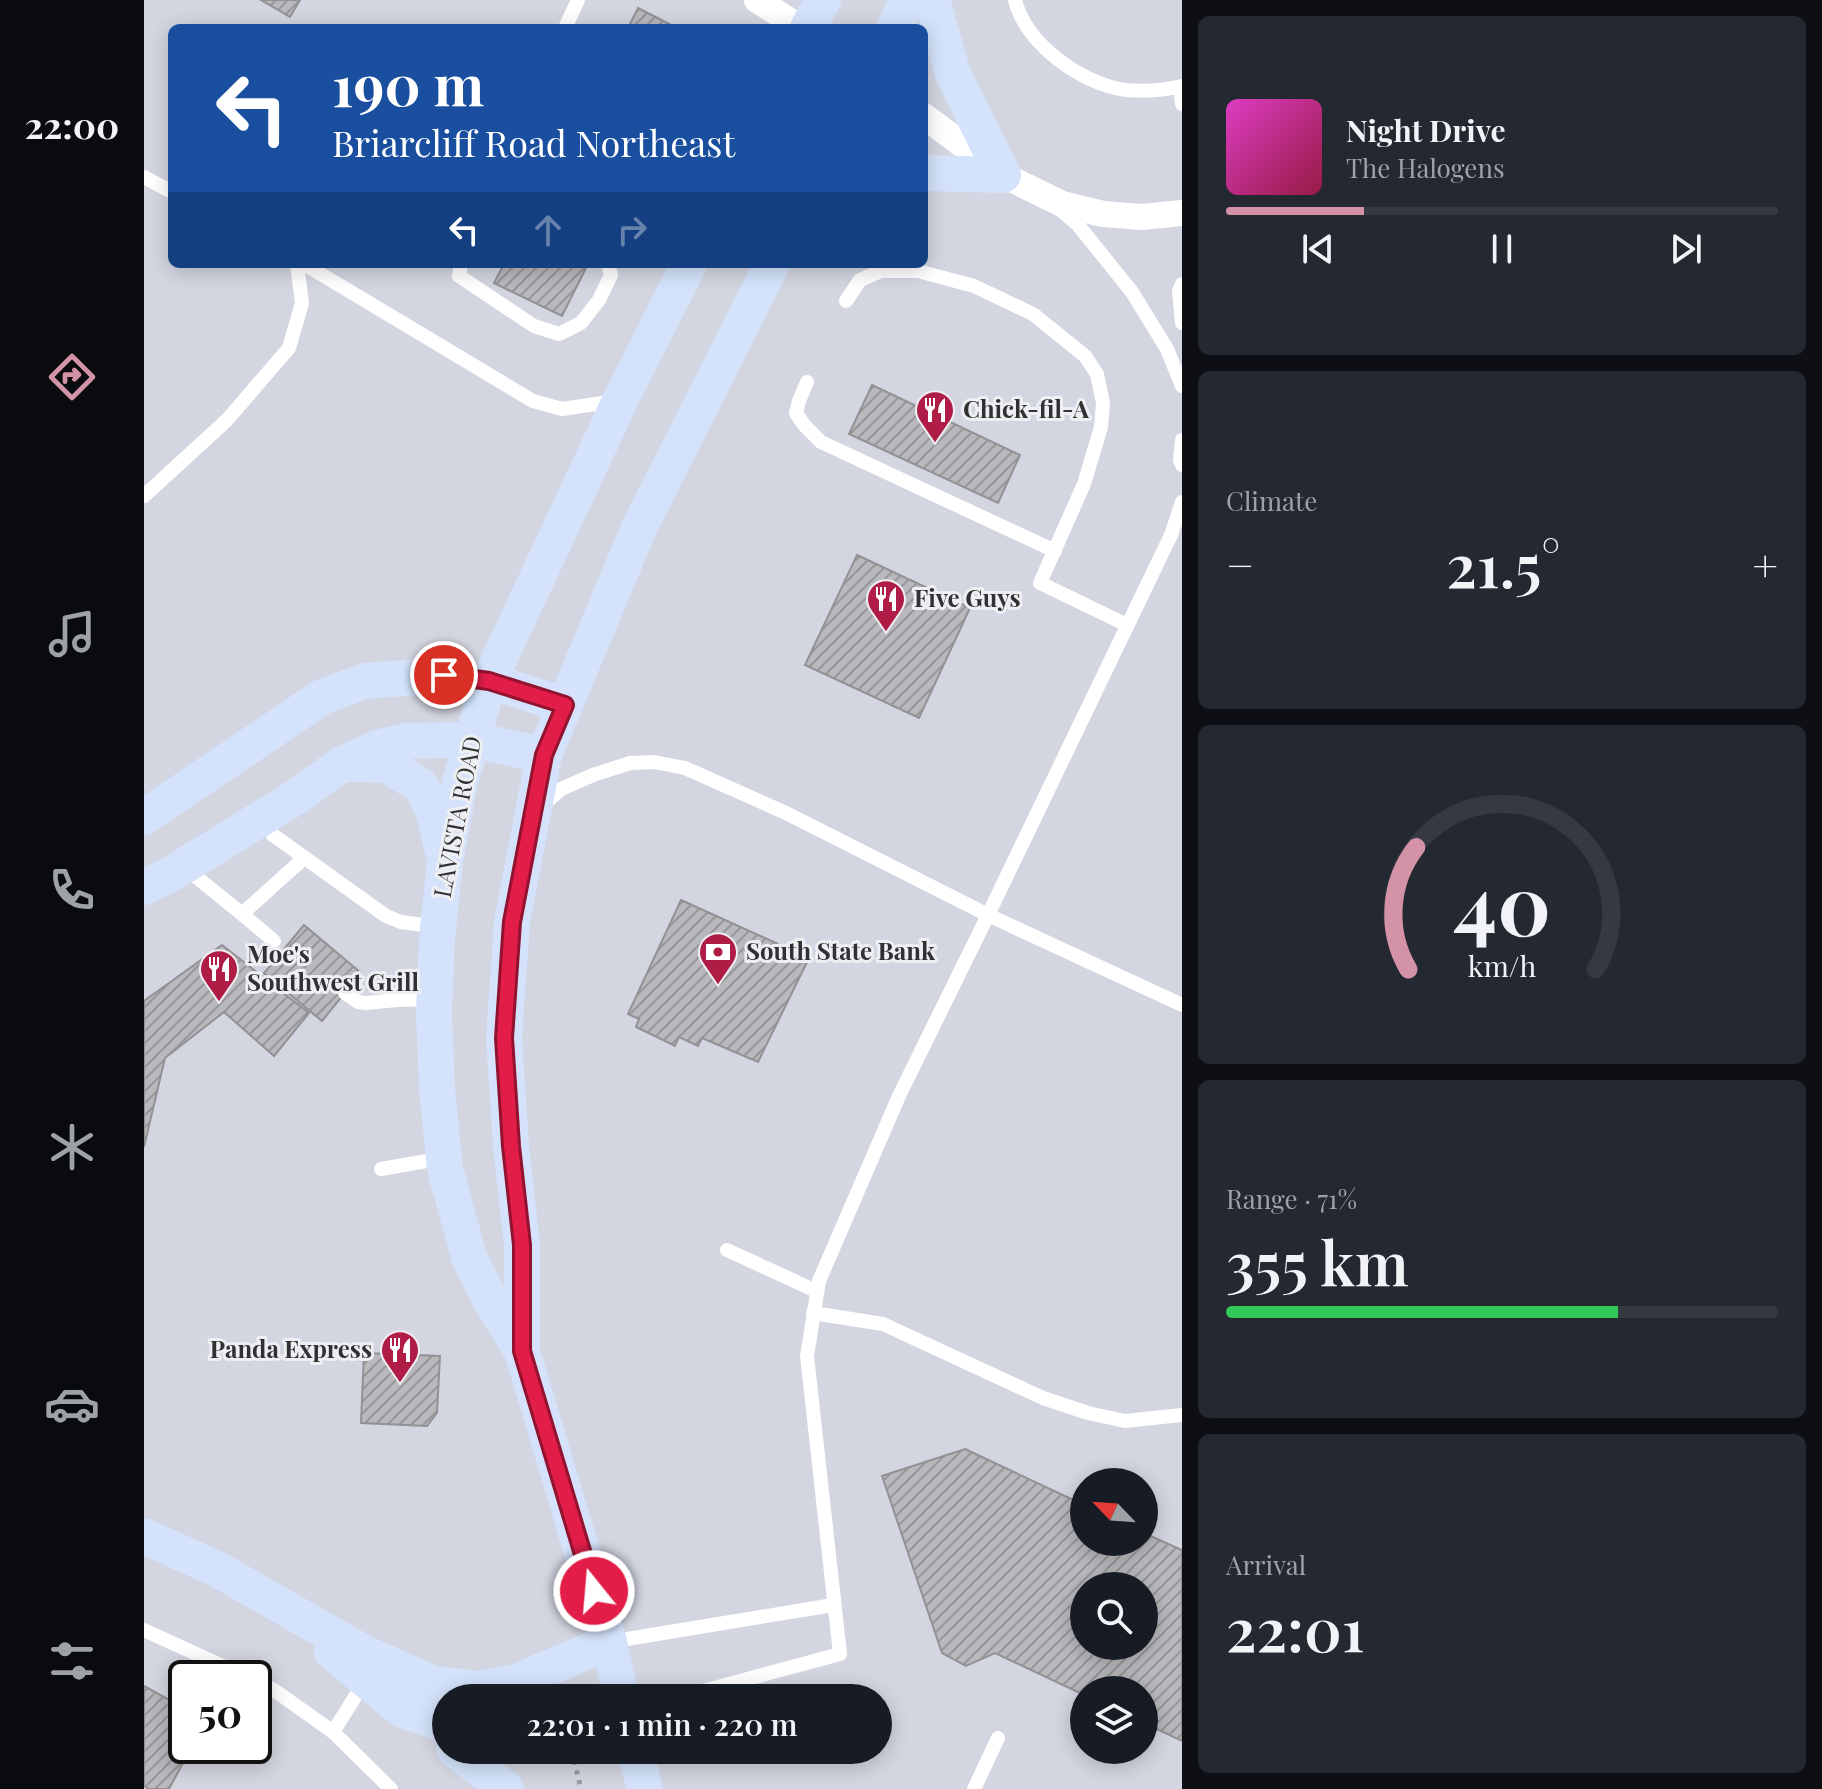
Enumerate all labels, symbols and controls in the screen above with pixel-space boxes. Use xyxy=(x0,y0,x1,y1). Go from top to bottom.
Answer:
text: 190 m xyxy=(332,46,484,121)
icon: left xyxy=(200,56,304,160)
text: 22:00 xyxy=(25,100,119,148)
text: Night Drive xyxy=(1346,110,1506,150)
text: Briarcliff Road Northeast xyxy=(332,118,735,166)
text: The Halogens xyxy=(1346,150,1505,185)
icon: left xyxy=(442,208,486,252)
icon: ahead xyxy=(526,208,570,252)
icon: right xyxy=(610,208,654,252)
icon: previous xyxy=(1296,227,1340,271)
icon: pause xyxy=(1480,227,1524,271)
icon: next xyxy=(1664,227,1708,271)
icon: directions xyxy=(44,349,100,405)
restaurant icon: Chick-fil-A xyxy=(914,389,956,444)
place label: Chick-fil-A xyxy=(963,392,1090,424)
text: Climate xyxy=(1226,483,1317,518)
text: 21.5° xyxy=(1446,523,1560,603)
text: − xyxy=(1226,534,1254,593)
text: + xyxy=(1752,534,1778,593)
restaurant icon: Five Guys xyxy=(865,578,907,633)
place label: Five Guys xyxy=(914,581,1021,613)
icon: music xyxy=(44,606,100,662)
pin xyxy=(410,641,478,709)
icon: arrive xyxy=(422,653,466,697)
street label: LAVISTA ROAD xyxy=(425,733,487,900)
text: 40 xyxy=(1453,846,1551,957)
icon: phone xyxy=(44,862,100,918)
bank icon: South State Bank xyxy=(697,931,739,986)
place label: South State Bank xyxy=(746,934,936,966)
place label: Moe's Southwest Grill xyxy=(247,937,419,997)
text: km/h xyxy=(1468,947,1536,985)
restaurant icon: Moe's Southwest Grill xyxy=(198,948,240,1003)
icon: climate xyxy=(44,1119,100,1175)
text: Range · 71% xyxy=(1226,1181,1357,1216)
text: 355 km xyxy=(1226,1221,1409,1301)
restaurant icon: Panda Express xyxy=(379,1329,421,1384)
place label: Panda Express xyxy=(210,1332,372,1364)
icon: car xyxy=(44,1376,100,1432)
north arrow xyxy=(1070,1468,1158,1556)
map controls xyxy=(1070,1468,1158,1764)
text: Arrival xyxy=(1226,1547,1306,1582)
position arrow xyxy=(552,1549,636,1633)
button: search xyxy=(1070,1572,1158,1660)
text: 22:01 xyxy=(1226,1587,1365,1667)
icon: filters xyxy=(44,1633,100,1689)
speed limit sign: 50 xyxy=(168,1660,272,1764)
button: layers xyxy=(1070,1676,1158,1764)
text: 22:01 · 1 min · 220 m xyxy=(527,1704,797,1744)

